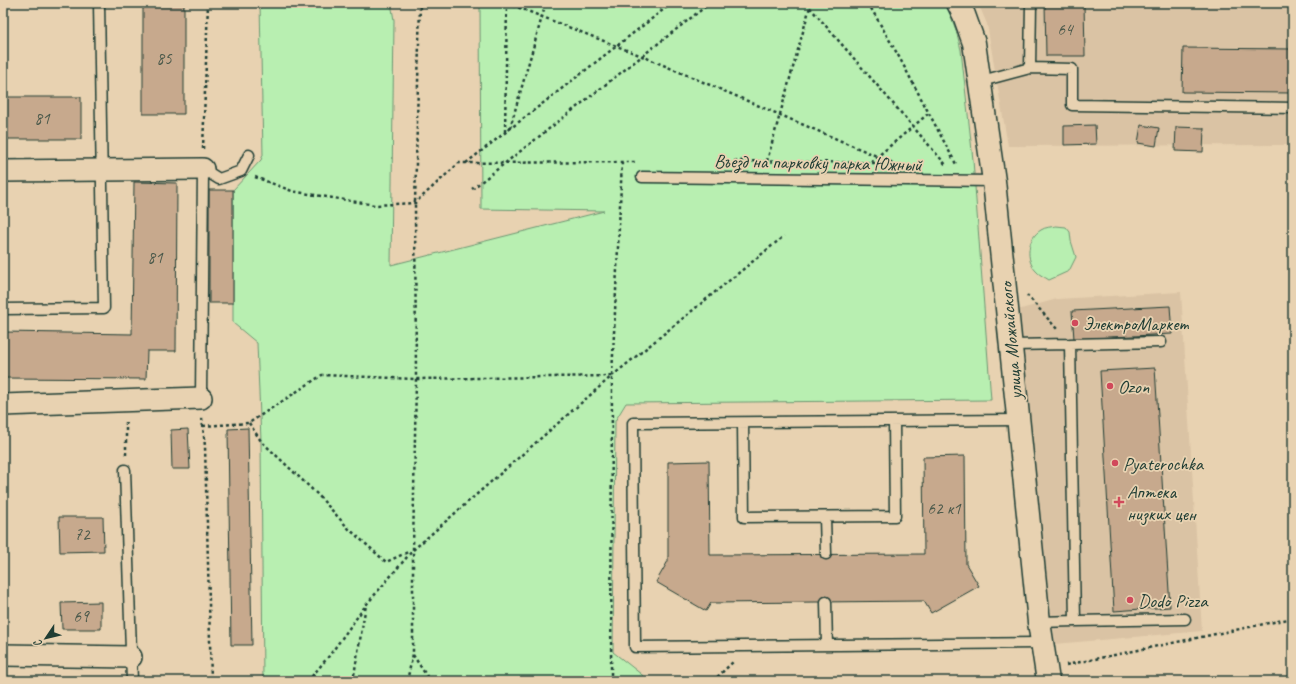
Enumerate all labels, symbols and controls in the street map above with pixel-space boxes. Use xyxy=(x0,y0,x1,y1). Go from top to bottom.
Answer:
house number: 64 xyxy=(1057,19,1075,40)
house number: 85 xyxy=(156,48,173,69)
house number: 81 xyxy=(34,108,51,129)
street label: Въезд на парковку парка Южный xyxy=(714,149,923,177)
house number: 81 xyxy=(147,247,164,268)
street label: улица Можайского xyxy=(994,279,1028,402)
place label: ЭлектроМаркет xyxy=(1083,312,1189,336)
marker: ЭлектроМаркет xyxy=(1070,318,1080,328)
place label: Ozon xyxy=(1118,375,1150,399)
marker: Ozon xyxy=(1105,381,1115,391)
place label: Pyaterochka xyxy=(1123,452,1205,476)
marker: Pyaterochka xyxy=(1110,458,1120,468)
place label: Аптека низких цен xyxy=(1127,480,1197,526)
marker: Аптека низких цен xyxy=(1114,497,1124,507)
house number: 62 к1 xyxy=(927,498,962,519)
house number: 72 xyxy=(74,524,91,545)
place label: Dodo Pizza xyxy=(1138,589,1209,613)
marker: Dodo Pizza xyxy=(1125,595,1135,605)
house number: 69 xyxy=(73,606,90,627)
north arrow xyxy=(26,618,66,658)
text: С xyxy=(30,636,45,650)

